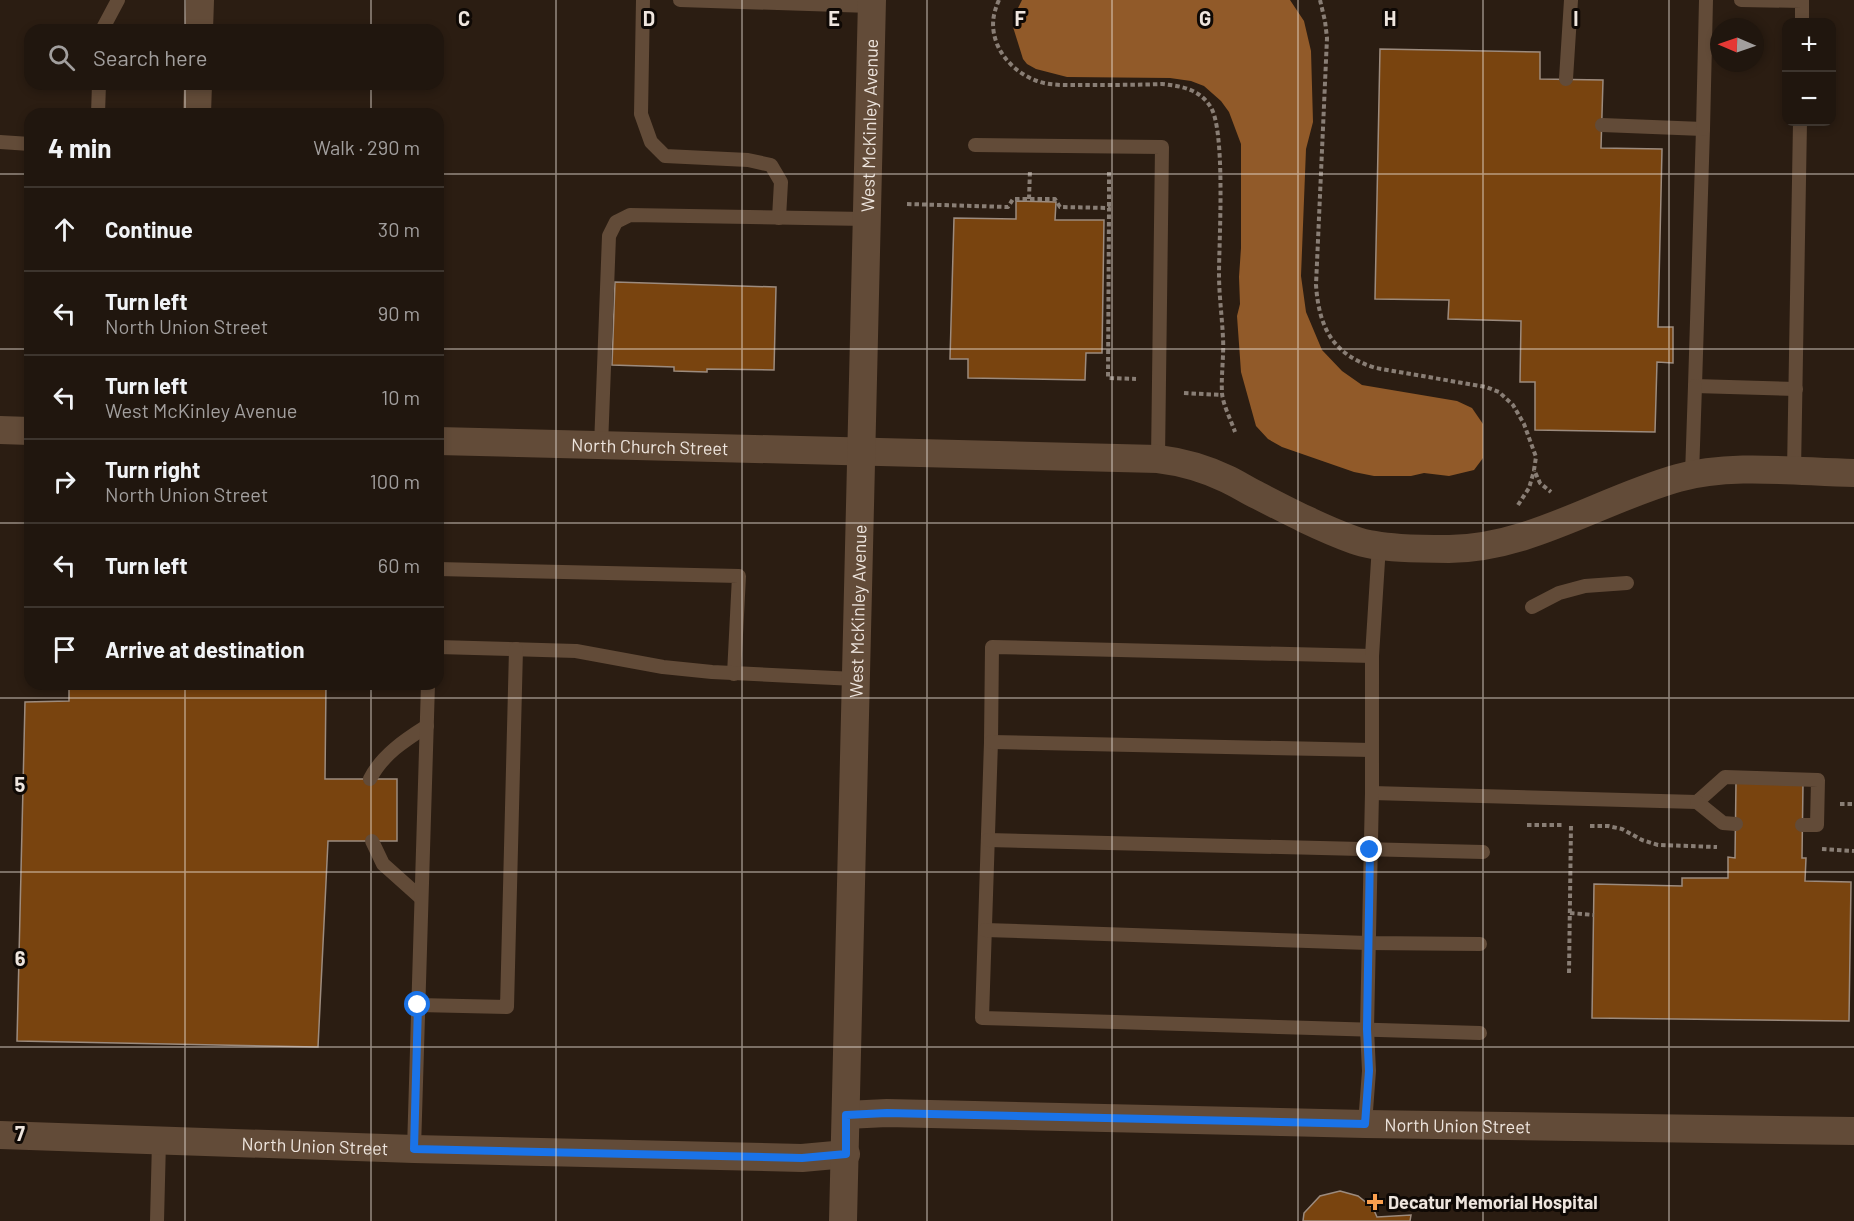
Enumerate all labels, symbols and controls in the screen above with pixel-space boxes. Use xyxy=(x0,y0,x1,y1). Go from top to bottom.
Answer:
text: C xyxy=(458,6,470,30)
text: D xyxy=(643,6,655,30)
text: E xyxy=(828,6,840,30)
text: F xyxy=(1014,6,1026,30)
text: G xyxy=(1199,6,1211,30)
text: H xyxy=(1384,6,1396,30)
text: I xyxy=(1573,6,1579,30)
north arrow xyxy=(1710,18,1764,72)
map controls xyxy=(1782,18,1836,126)
button: + xyxy=(1782,18,1836,72)
search box xyxy=(24,24,444,90)
street label: West McKinley Avenue xyxy=(856,38,882,212)
icon: search xyxy=(45,41,78,74)
text: Search here xyxy=(93,44,207,70)
button: − xyxy=(1782,72,1836,126)
text: 4 min xyxy=(48,132,112,163)
text: Walk · 290 m xyxy=(313,135,420,159)
icon: ahead xyxy=(48,213,81,246)
text: Continue xyxy=(105,216,193,242)
text: 30 m xyxy=(378,217,420,241)
text: Turn left xyxy=(105,288,188,314)
icon: left xyxy=(48,297,81,330)
text: 90 m xyxy=(378,301,420,325)
text: North Union Street xyxy=(105,314,268,338)
text: Turn left xyxy=(105,372,188,398)
icon: left xyxy=(48,381,81,414)
text: 10 m xyxy=(381,385,420,409)
text: West McKinley Avenue xyxy=(105,398,298,422)
street label: North Church Street xyxy=(571,433,729,459)
text: Turn right xyxy=(105,456,200,482)
icon: right xyxy=(48,465,81,498)
text: 100 m xyxy=(370,469,420,493)
text: North Union Street xyxy=(105,482,268,506)
street label: West McKinley Avenue xyxy=(844,524,871,698)
icon: left xyxy=(48,549,81,582)
text: Turn left xyxy=(105,552,188,578)
text: 60 m xyxy=(378,553,420,577)
icon: arrive xyxy=(48,633,81,666)
text: Arrive at destination xyxy=(105,636,304,662)
text: 5 xyxy=(15,772,26,796)
route end xyxy=(1356,836,1382,862)
text: 6 xyxy=(15,946,26,970)
route start xyxy=(404,991,430,1017)
street label: North Union Street xyxy=(1384,1113,1531,1137)
text: 7 xyxy=(15,1121,25,1145)
street label: North Union Street xyxy=(241,1132,389,1159)
place label: Decatur Memorial Hospital xyxy=(1388,1191,1598,1213)
marker: Decatur Memorial Hospital xyxy=(1366,1193,1384,1211)

